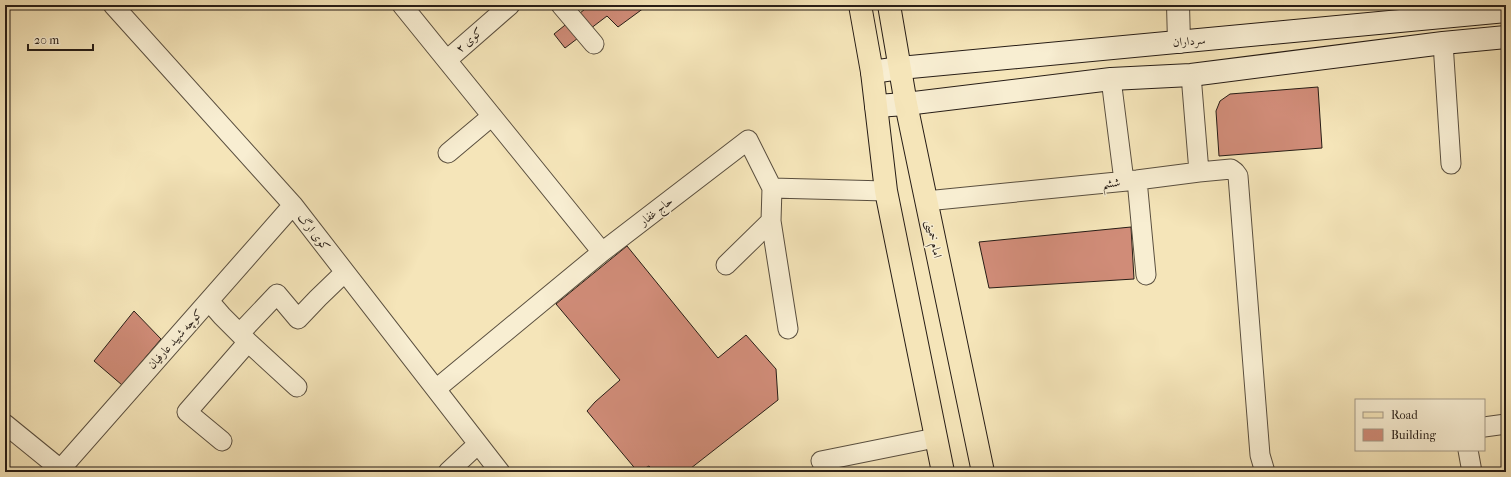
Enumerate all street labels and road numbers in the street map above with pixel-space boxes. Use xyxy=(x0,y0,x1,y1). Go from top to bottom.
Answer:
street label: کوی ۲ xyxy=(453,25,486,56)
street label: سرداران xyxy=(1172,33,1206,50)
street label: ششم xyxy=(1101,175,1121,196)
street label: حاج غفار xyxy=(636,194,678,232)
street label: کوی ارگ xyxy=(294,210,333,254)
street label: امام خمینی xyxy=(919,219,945,260)
street label: کوچه شهید عارفیان xyxy=(145,306,207,373)

